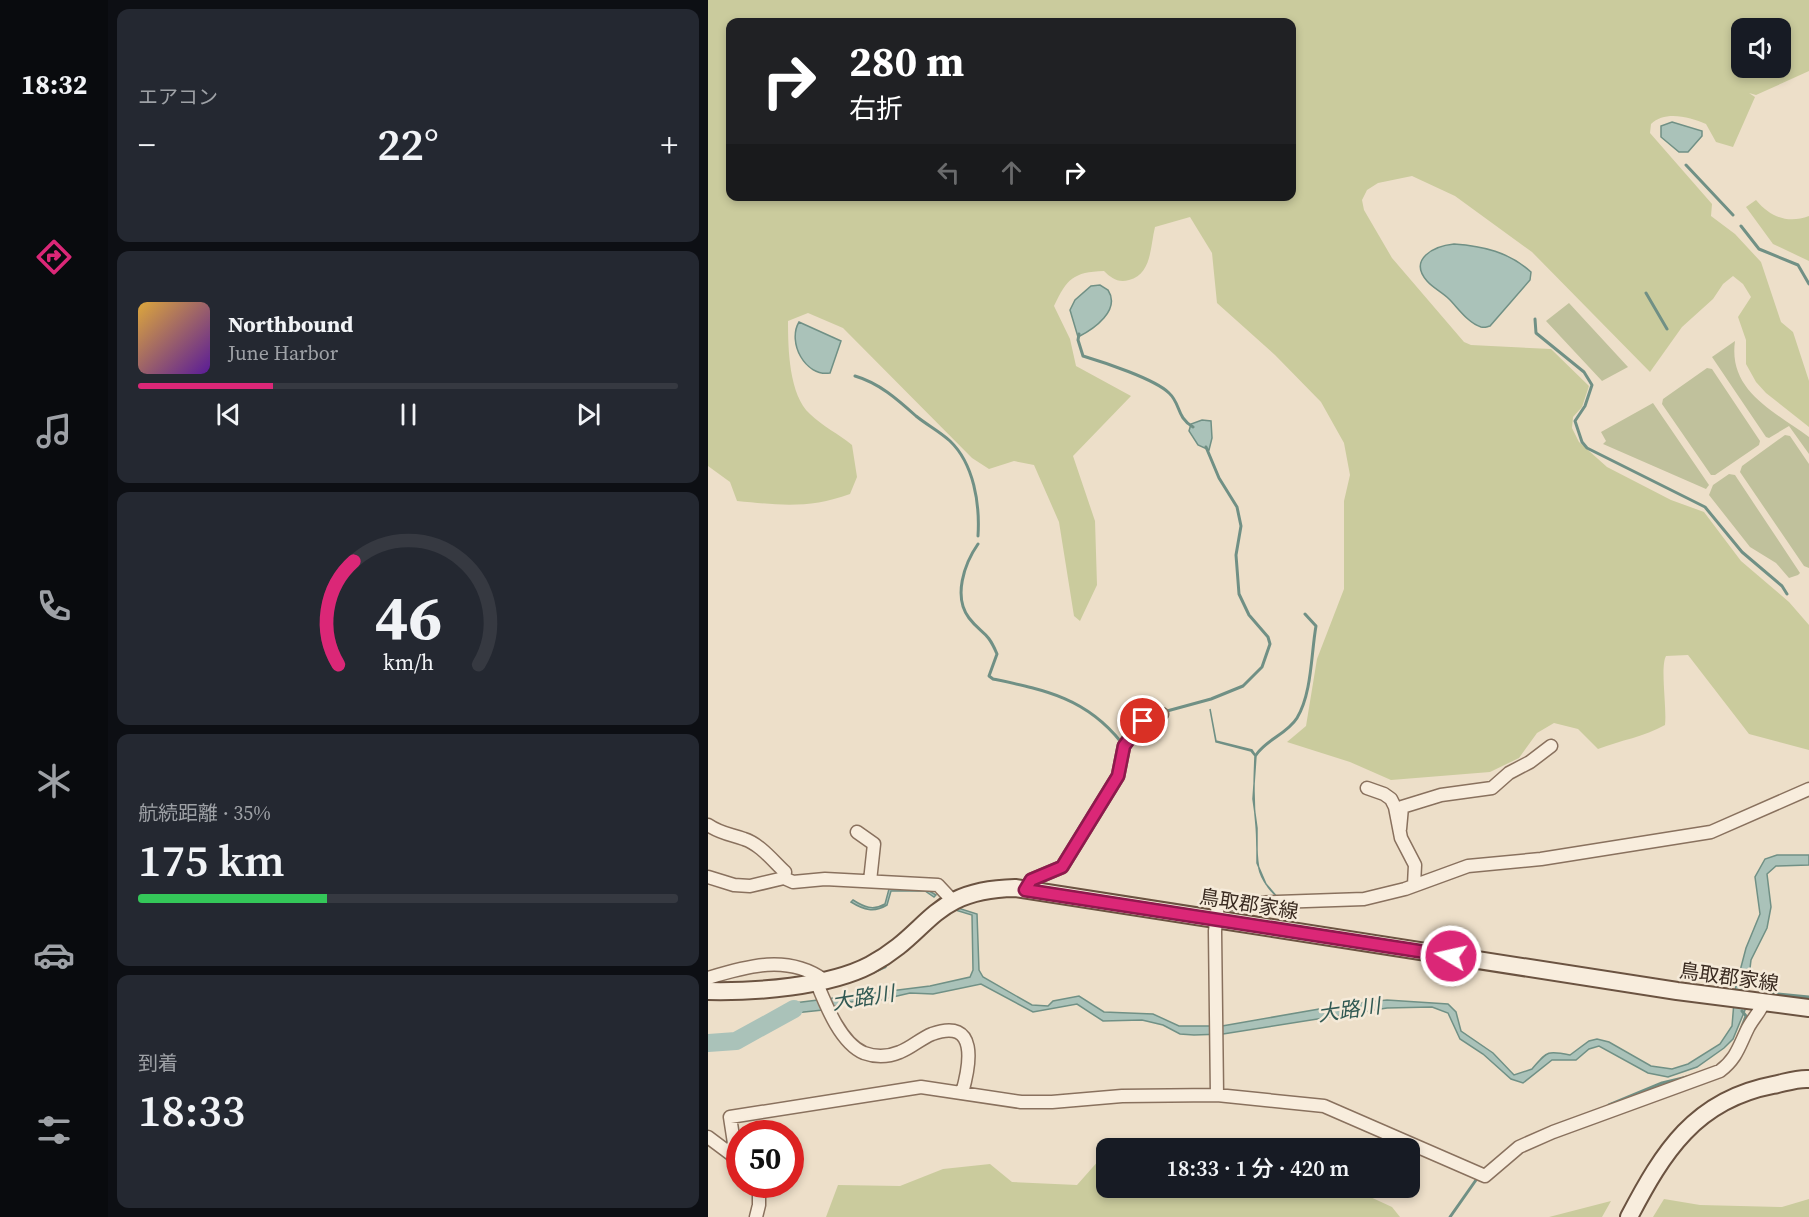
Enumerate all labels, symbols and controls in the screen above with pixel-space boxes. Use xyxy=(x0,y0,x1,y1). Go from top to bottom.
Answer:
map controls xyxy=(1731,18,1791,78)
button: sound xyxy=(1731,18,1791,78)
text: 280 m xyxy=(849,32,964,90)
icon: right xyxy=(750,42,828,120)
text: 18:32 xyxy=(21,66,87,103)
text: エアコン xyxy=(138,83,218,111)
text: 右折 xyxy=(849,90,903,127)
text: 22° xyxy=(377,113,439,175)
text: − xyxy=(138,122,156,167)
text: + xyxy=(661,122,678,167)
icon: left xyxy=(932,156,965,189)
icon: ahead xyxy=(995,156,1028,189)
icon: right xyxy=(1058,156,1091,189)
icon: directions xyxy=(33,236,75,278)
text: Northbound xyxy=(228,309,353,339)
text: June Harbor xyxy=(228,339,338,367)
icon: previous xyxy=(212,398,245,431)
icon: pause xyxy=(392,398,425,431)
icon: next xyxy=(572,398,605,431)
icon: music xyxy=(33,410,75,452)
text: 46 xyxy=(374,575,442,661)
icon: phone xyxy=(33,585,75,627)
text: km/h xyxy=(382,649,434,678)
pin xyxy=(1117,695,1168,746)
icon: arrive xyxy=(1126,704,1159,737)
icon: climate xyxy=(33,760,75,802)
text: 航続距離 · 35% xyxy=(138,799,271,827)
text: 175 km xyxy=(138,829,285,891)
street label: 鳥取郡家線 xyxy=(1197,882,1301,926)
position arrow xyxy=(1419,924,1483,988)
icon: car xyxy=(33,934,75,976)
street label: 鳥取郡家線 xyxy=(1678,956,1780,998)
water label: 大路川 xyxy=(830,978,898,1017)
water label: 大路川 xyxy=(1316,990,1384,1028)
text: 到着 xyxy=(138,1049,178,1077)
text: 18:33 xyxy=(138,1079,245,1141)
icon: filters xyxy=(33,1109,75,1151)
speed limit sign: 50 xyxy=(726,1120,804,1198)
text: 18:33 · 1 分 · 420 m xyxy=(1167,1153,1349,1183)

